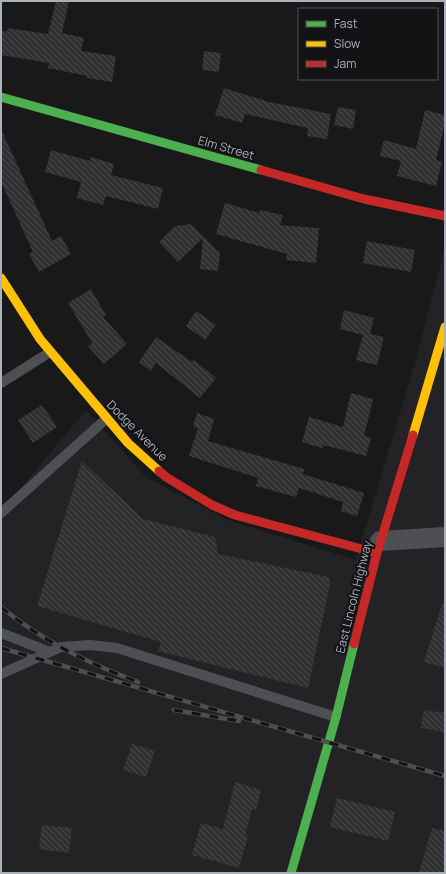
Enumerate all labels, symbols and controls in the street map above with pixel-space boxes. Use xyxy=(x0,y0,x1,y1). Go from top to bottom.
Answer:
legend xyxy=(298,8,438,80)
text: Fast xyxy=(334,15,358,32)
text: Slow xyxy=(334,35,360,52)
text: Jam xyxy=(334,55,356,72)
street label: Elm Street xyxy=(196,131,256,164)
street label: Dodge Avenue xyxy=(103,396,172,465)
street label: East Lincoln Highway xyxy=(331,538,376,655)

